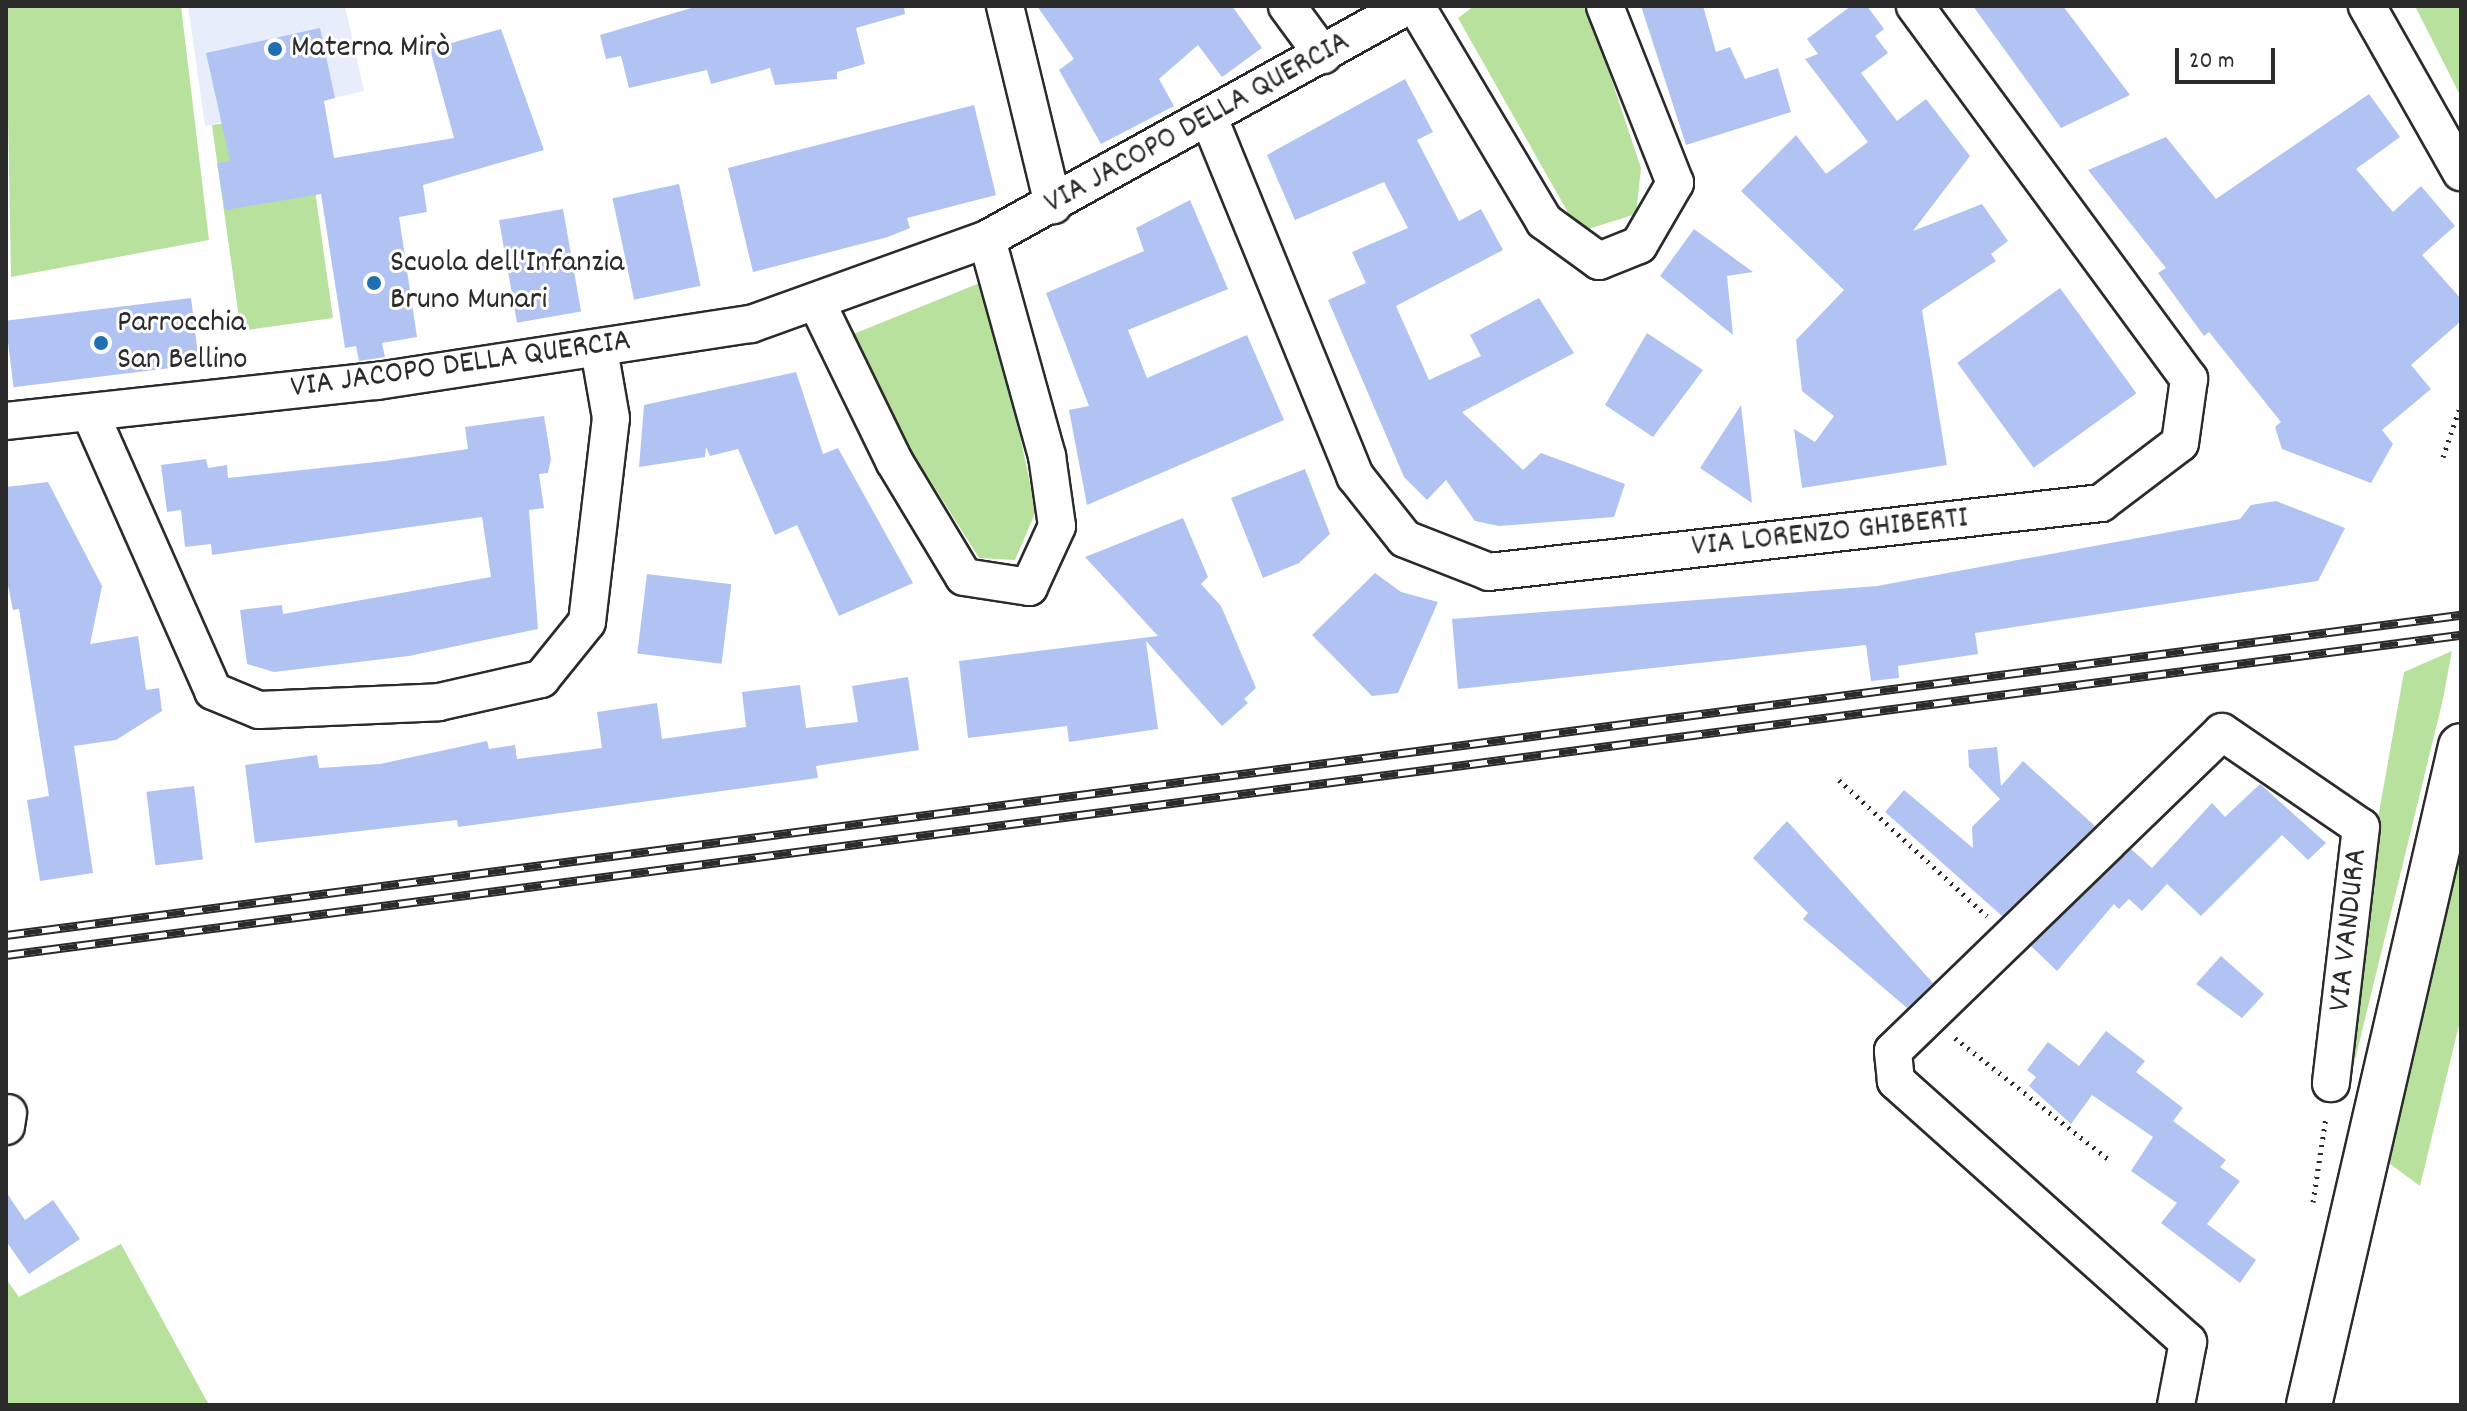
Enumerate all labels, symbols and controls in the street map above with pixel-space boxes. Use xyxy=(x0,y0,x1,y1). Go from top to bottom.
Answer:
street label: VIA JACOPO DELLA QUERCIA xyxy=(1039,24,1357,224)
place label: Materna Mirò xyxy=(291,30,450,68)
scale bar xyxy=(2179,32,2279,82)
marker: Materna Mirò xyxy=(266,40,284,58)
text: 20 m xyxy=(2189,45,2235,79)
place label: Scuola dell'Infanzia Bruno Munari xyxy=(390,246,624,321)
marker: Scuola dell'Infanzia Bruno Munari xyxy=(365,274,383,292)
place label: Parrocchia San Bellino xyxy=(117,306,248,381)
street label: VIA JACOPO DELLA QUERCIA xyxy=(288,323,634,409)
marker: Parrocchia San Bellino xyxy=(92,334,110,352)
street label: VIA LORENZO GHIBERTI xyxy=(1690,500,1970,568)
street label: VIA VANDURA xyxy=(2322,847,2378,1013)

